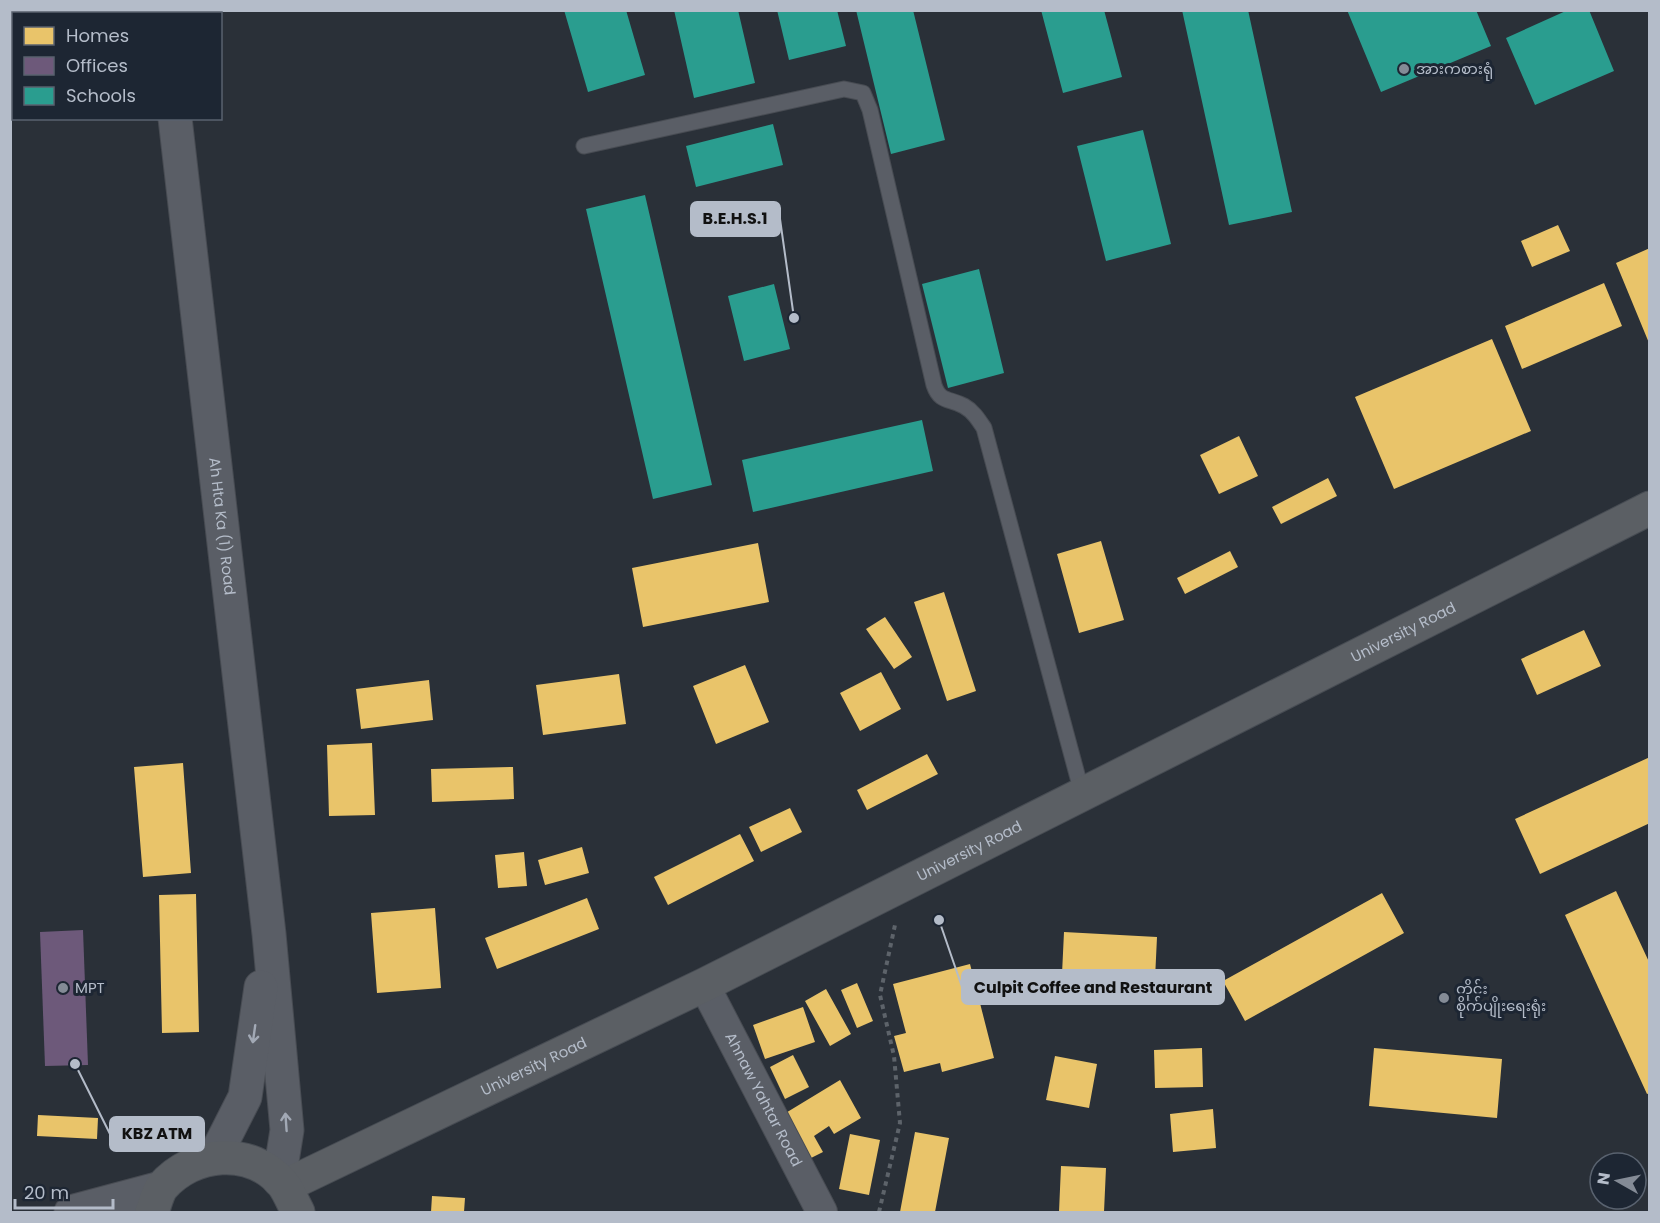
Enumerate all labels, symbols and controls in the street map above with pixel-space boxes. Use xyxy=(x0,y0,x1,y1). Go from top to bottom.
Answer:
legend xyxy=(12,12,222,120)
text: Homes xyxy=(66,23,129,48)
text: Offices xyxy=(66,53,128,78)
place label: အားကစားရုံ xyxy=(1416,58,1493,81)
marker: အားကစားရုံ xyxy=(1397,62,1411,76)
text: Schools xyxy=(66,83,136,108)
callout: B.E.H.S.1 xyxy=(691,202,780,236)
text: B.E.H.S.1 xyxy=(703,207,767,230)
street label: Ah Hta Ka (1) Road xyxy=(204,456,241,596)
street label: University Road xyxy=(1347,597,1459,667)
street label: University Road xyxy=(913,815,1025,886)
callout: Culpit Coffee and Restaurant xyxy=(962,970,1224,1004)
text: Culpit Coffee and Restaurant xyxy=(974,976,1212,999)
place label: MPT xyxy=(75,977,105,998)
place label: တိုင်း စိုက်ပျိုးရေးရုံး xyxy=(1456,978,1546,1018)
marker: MPT xyxy=(56,981,70,995)
marker: တိုင်း စိုက်ပျိုးရေးရုံး xyxy=(1437,991,1451,1005)
one-way arrow xyxy=(248,1023,259,1043)
street label: Ahnaw Yahtar Road xyxy=(720,1028,808,1170)
street label: University Road xyxy=(477,1032,590,1101)
one-way arrow xyxy=(280,1112,291,1132)
callout: KBZ ATM xyxy=(110,1117,204,1151)
text: KBZ ATM xyxy=(122,1122,192,1145)
north arrow xyxy=(1588,1151,1648,1211)
text: N xyxy=(1591,1171,1616,1186)
scale bar xyxy=(15,1172,112,1210)
text: 20 m xyxy=(24,1180,69,1205)

